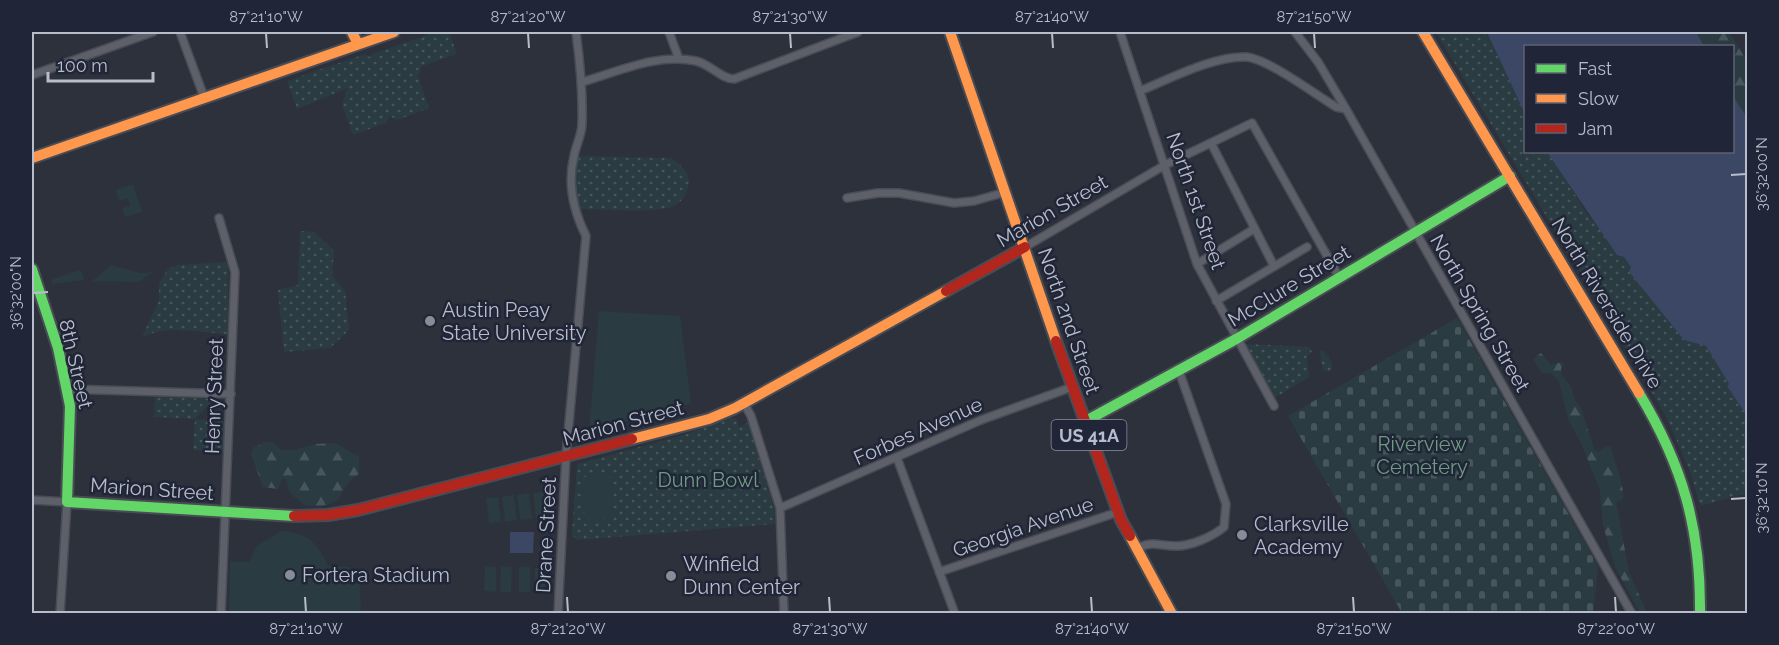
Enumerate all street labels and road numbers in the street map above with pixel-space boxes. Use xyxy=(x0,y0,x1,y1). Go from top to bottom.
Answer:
street label: North 1st Street xyxy=(1161,129,1231,273)
street label: Marion Street xyxy=(992,170,1112,252)
street label: North Riverside Drive xyxy=(1546,213,1668,393)
street label: North Spring Street xyxy=(1425,230,1535,396)
street label: McClure Street xyxy=(1224,240,1355,332)
street label: North 2nd Street xyxy=(1033,245,1105,397)
street label: 8th Street xyxy=(54,317,98,411)
street label: Henry Street xyxy=(200,337,228,454)
street label: Forbes Avenue xyxy=(850,392,986,470)
street label: Marion Street xyxy=(560,395,686,451)
road number: US 41A xyxy=(1052,420,1126,450)
street label: Marion Street xyxy=(89,473,215,505)
street label: Drane Street xyxy=(531,476,561,594)
street label: Georgia Avenue xyxy=(950,492,1097,562)

